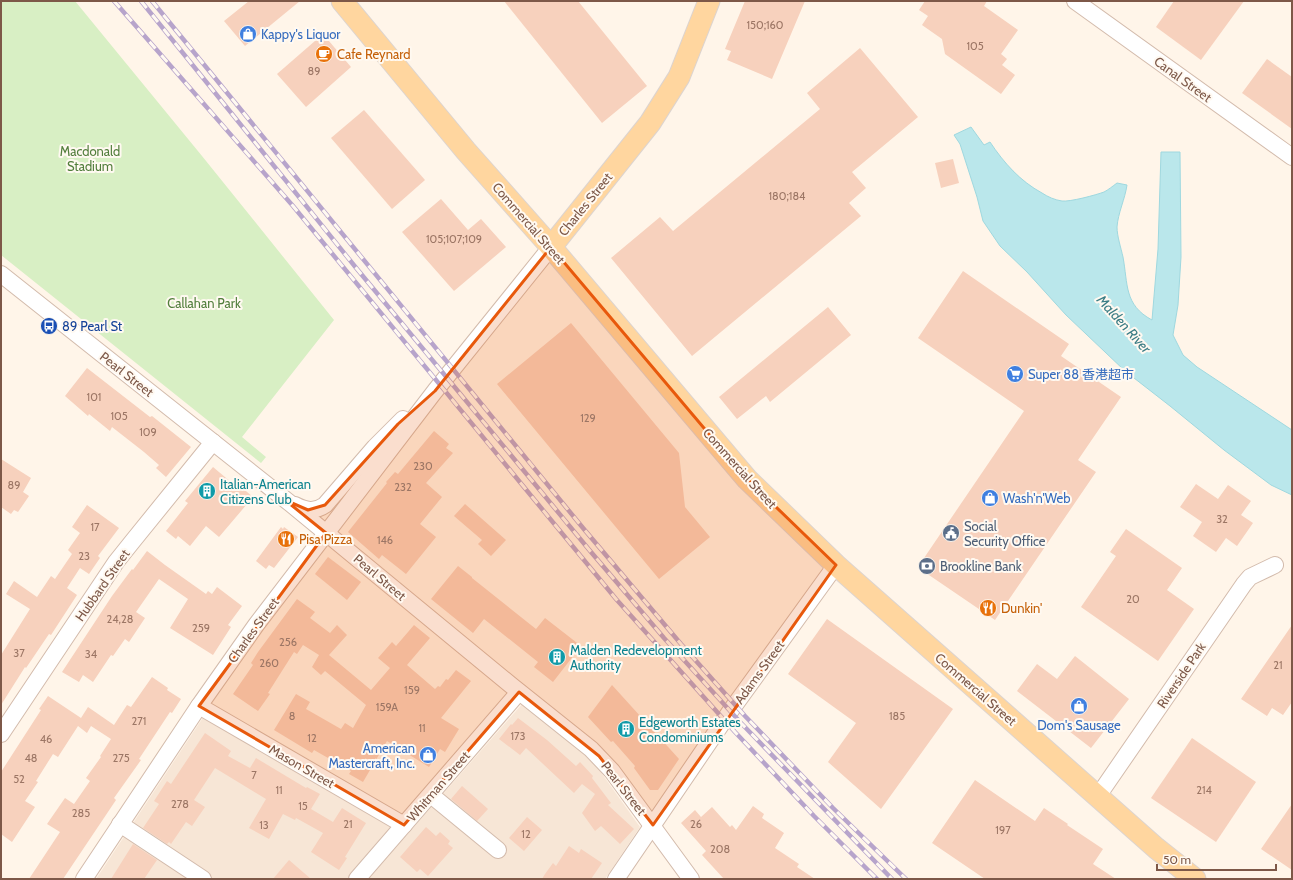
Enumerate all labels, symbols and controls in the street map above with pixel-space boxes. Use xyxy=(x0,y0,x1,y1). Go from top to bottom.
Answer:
house number: 150;160 xyxy=(746,18,784,32)
shop icon: Kappy's Liquor xyxy=(238,24,258,44)
place label: Kappy's Liquor xyxy=(261,26,341,42)
house number: 105 xyxy=(966,39,984,53)
cafe icon: Cafe Reynard xyxy=(314,44,334,64)
place label: Cafe Reynard xyxy=(337,46,410,62)
street label: Canal Street xyxy=(1151,53,1215,106)
house number: 89 xyxy=(308,64,320,78)
park label: Macdonald Stadium xyxy=(60,143,120,174)
street label: Charles Street xyxy=(555,169,616,239)
street label: Commercial Street xyxy=(489,179,569,267)
house number: 180;184 xyxy=(769,189,806,203)
house number: 105;107;109 xyxy=(426,232,482,246)
water label: Malden River xyxy=(1092,290,1155,357)
park label: Callahan Park xyxy=(167,295,241,311)
bus stop icon: 89 Pearl St xyxy=(39,316,59,336)
place label: 89 Pearl St xyxy=(62,318,123,334)
street label: Pearl Street xyxy=(97,348,157,400)
supermarket icon: Super 88 香港超市 xyxy=(1005,364,1025,384)
place label: Super 88 香港超市 xyxy=(1028,366,1134,382)
house number: 101 xyxy=(87,390,101,404)
house number: 105 xyxy=(110,409,128,423)
house number: 129 xyxy=(580,411,596,425)
street label: Commercial Street xyxy=(700,424,781,512)
house number: 109 xyxy=(139,425,157,439)
house number: 230 xyxy=(413,459,433,473)
place label: Italian-American Citizens Club xyxy=(220,476,311,507)
house number: 89 xyxy=(8,478,20,492)
house number: 232 xyxy=(394,480,412,494)
building icon: Italian-American Citizens Club xyxy=(197,481,217,501)
shop icon: Wash'n'Web xyxy=(980,488,1000,508)
place label: Wash'n'Web xyxy=(1003,490,1070,506)
house number: 32 xyxy=(1216,512,1228,526)
place label: Social Security Office xyxy=(964,518,1046,549)
house number: 17 xyxy=(90,520,100,534)
public building icon: Social Security Office xyxy=(941,523,961,543)
restaurant icon: Pisa Pizza xyxy=(276,529,296,549)
place label: Pisa Pizza xyxy=(299,531,353,547)
house number: 146 xyxy=(377,533,393,547)
street label: Hubbard Street xyxy=(71,546,133,624)
house number: 23 xyxy=(78,549,90,563)
street label: Pearl Street xyxy=(350,550,410,604)
bank icon: Brookline Bank xyxy=(917,556,937,576)
place label: Brookline Bank xyxy=(940,558,1022,574)
house number: 20 xyxy=(1126,592,1140,606)
street label: Charles Street xyxy=(224,594,282,666)
restaurant icon: Dunkin' xyxy=(978,598,998,618)
place label: Dunkin' xyxy=(1001,600,1042,616)
house number: 24,28 xyxy=(107,612,133,626)
house number: 259 xyxy=(192,621,210,635)
house number: 256 xyxy=(279,635,297,649)
street label: Adams Street xyxy=(731,637,788,707)
street label: Riverside Park xyxy=(1153,639,1209,711)
place label: Malden Redevelopment Authority xyxy=(570,642,702,673)
house number: 37 xyxy=(13,646,25,660)
house number: 34 xyxy=(85,647,98,661)
building icon: Malden Redevelopment Authority xyxy=(547,647,567,667)
street label: Commercial Street xyxy=(932,649,1020,729)
house number: 260 xyxy=(259,656,279,670)
house number: 21 xyxy=(1273,658,1283,672)
house number: 159 xyxy=(404,683,420,697)
shop icon: Dom's Sausage xyxy=(1069,696,1089,716)
house number: 159A xyxy=(376,700,398,714)
house number: 8 xyxy=(289,709,295,723)
house number: 185 xyxy=(889,709,905,723)
house number: 271 xyxy=(132,714,146,728)
place label: Edgeworth Estates Condominiums xyxy=(639,714,741,745)
place label: Dom's Sausage xyxy=(1037,717,1121,733)
building icon: Edgeworth Estates Condominiums xyxy=(616,719,636,739)
house number: 11 xyxy=(418,721,426,735)
house number: 173 xyxy=(510,729,526,743)
house number: 12 xyxy=(307,731,317,745)
house number: 46 xyxy=(40,732,52,746)
place label: American Mastercraft, Inc. xyxy=(328,740,415,771)
street label: Mason Street xyxy=(266,741,338,791)
shop icon: American Mastercraft, Inc. xyxy=(418,745,438,765)
street label: Whitman Street xyxy=(403,747,473,824)
house number: 48 xyxy=(24,751,38,765)
house number: 275 xyxy=(112,751,130,765)
street label: Pearl Street xyxy=(598,758,650,818)
house number: 7 xyxy=(251,768,257,782)
house number: 52 xyxy=(13,772,25,786)
house number: 11 xyxy=(275,783,283,797)
house number: 214 xyxy=(1196,783,1212,797)
house number: 278 xyxy=(171,797,189,811)
house number: 15 xyxy=(298,799,308,813)
house number: 285 xyxy=(72,806,90,820)
house number: 21 xyxy=(343,817,353,831)
house number: 26 xyxy=(690,817,702,831)
house number: 13 xyxy=(259,818,269,832)
house number: 197 xyxy=(995,823,1011,837)
house number: 12 xyxy=(521,827,531,841)
house number: 208 xyxy=(710,842,730,856)
scale bar xyxy=(1157,846,1276,872)
text: 50 m xyxy=(1163,852,1191,867)

